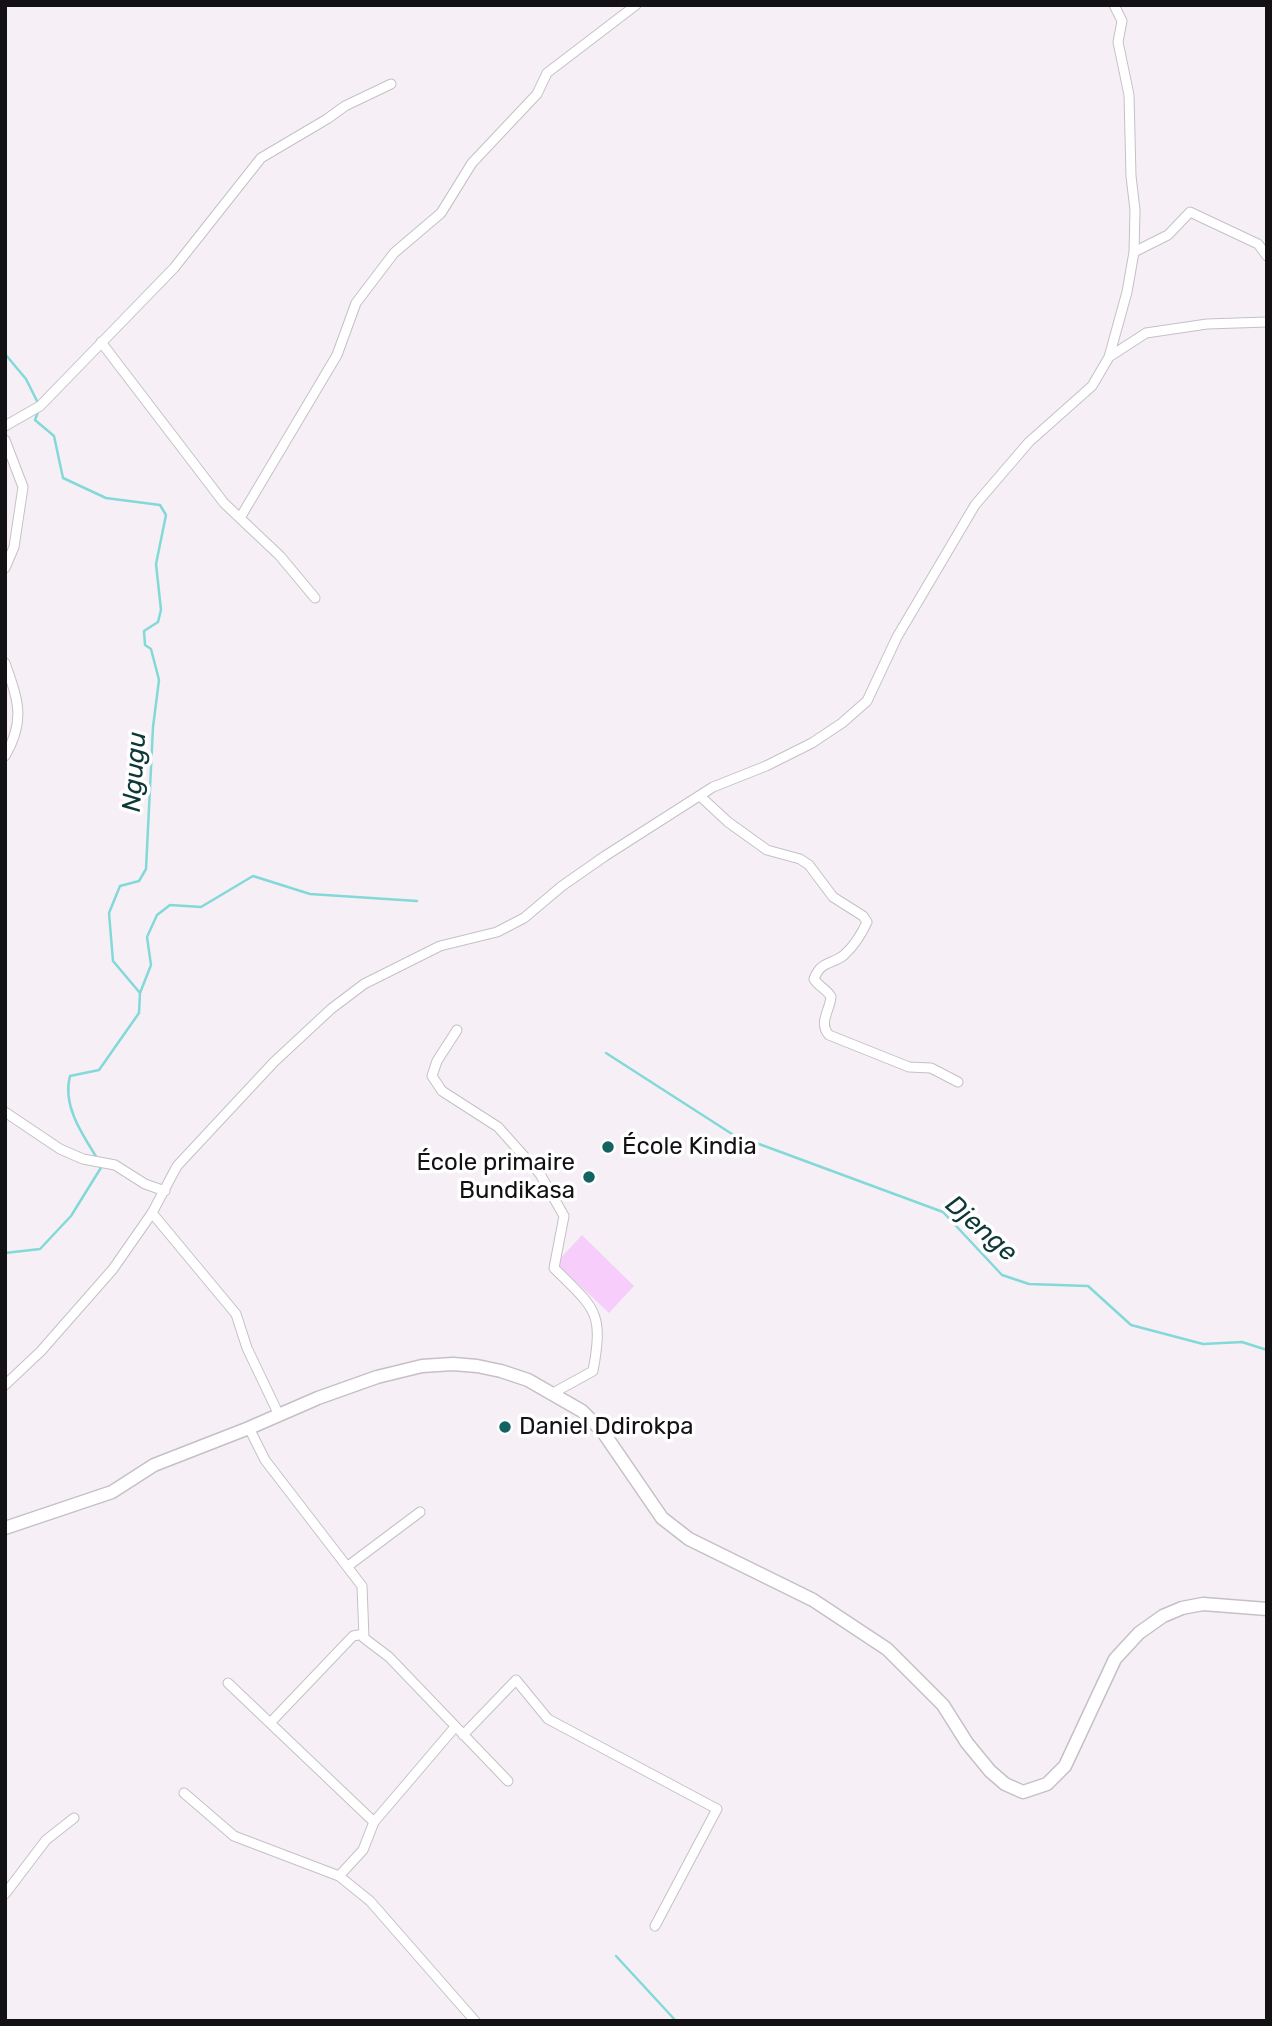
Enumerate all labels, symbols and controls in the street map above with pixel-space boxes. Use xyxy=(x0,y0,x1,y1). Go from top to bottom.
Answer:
water label: Ngugu xyxy=(117,731,153,813)
place label: École Kindia xyxy=(622,1133,757,1161)
marker: École Kindia xyxy=(600,1139,616,1155)
place label: École primaire Bundikasa xyxy=(416,1149,575,1205)
marker: École primaire Bundikasa xyxy=(581,1169,597,1185)
water label: Djenge xyxy=(939,1189,1023,1269)
place label: Daniel Ddirokpa xyxy=(519,1413,694,1441)
marker: Daniel Ddirokpa xyxy=(497,1419,513,1435)

